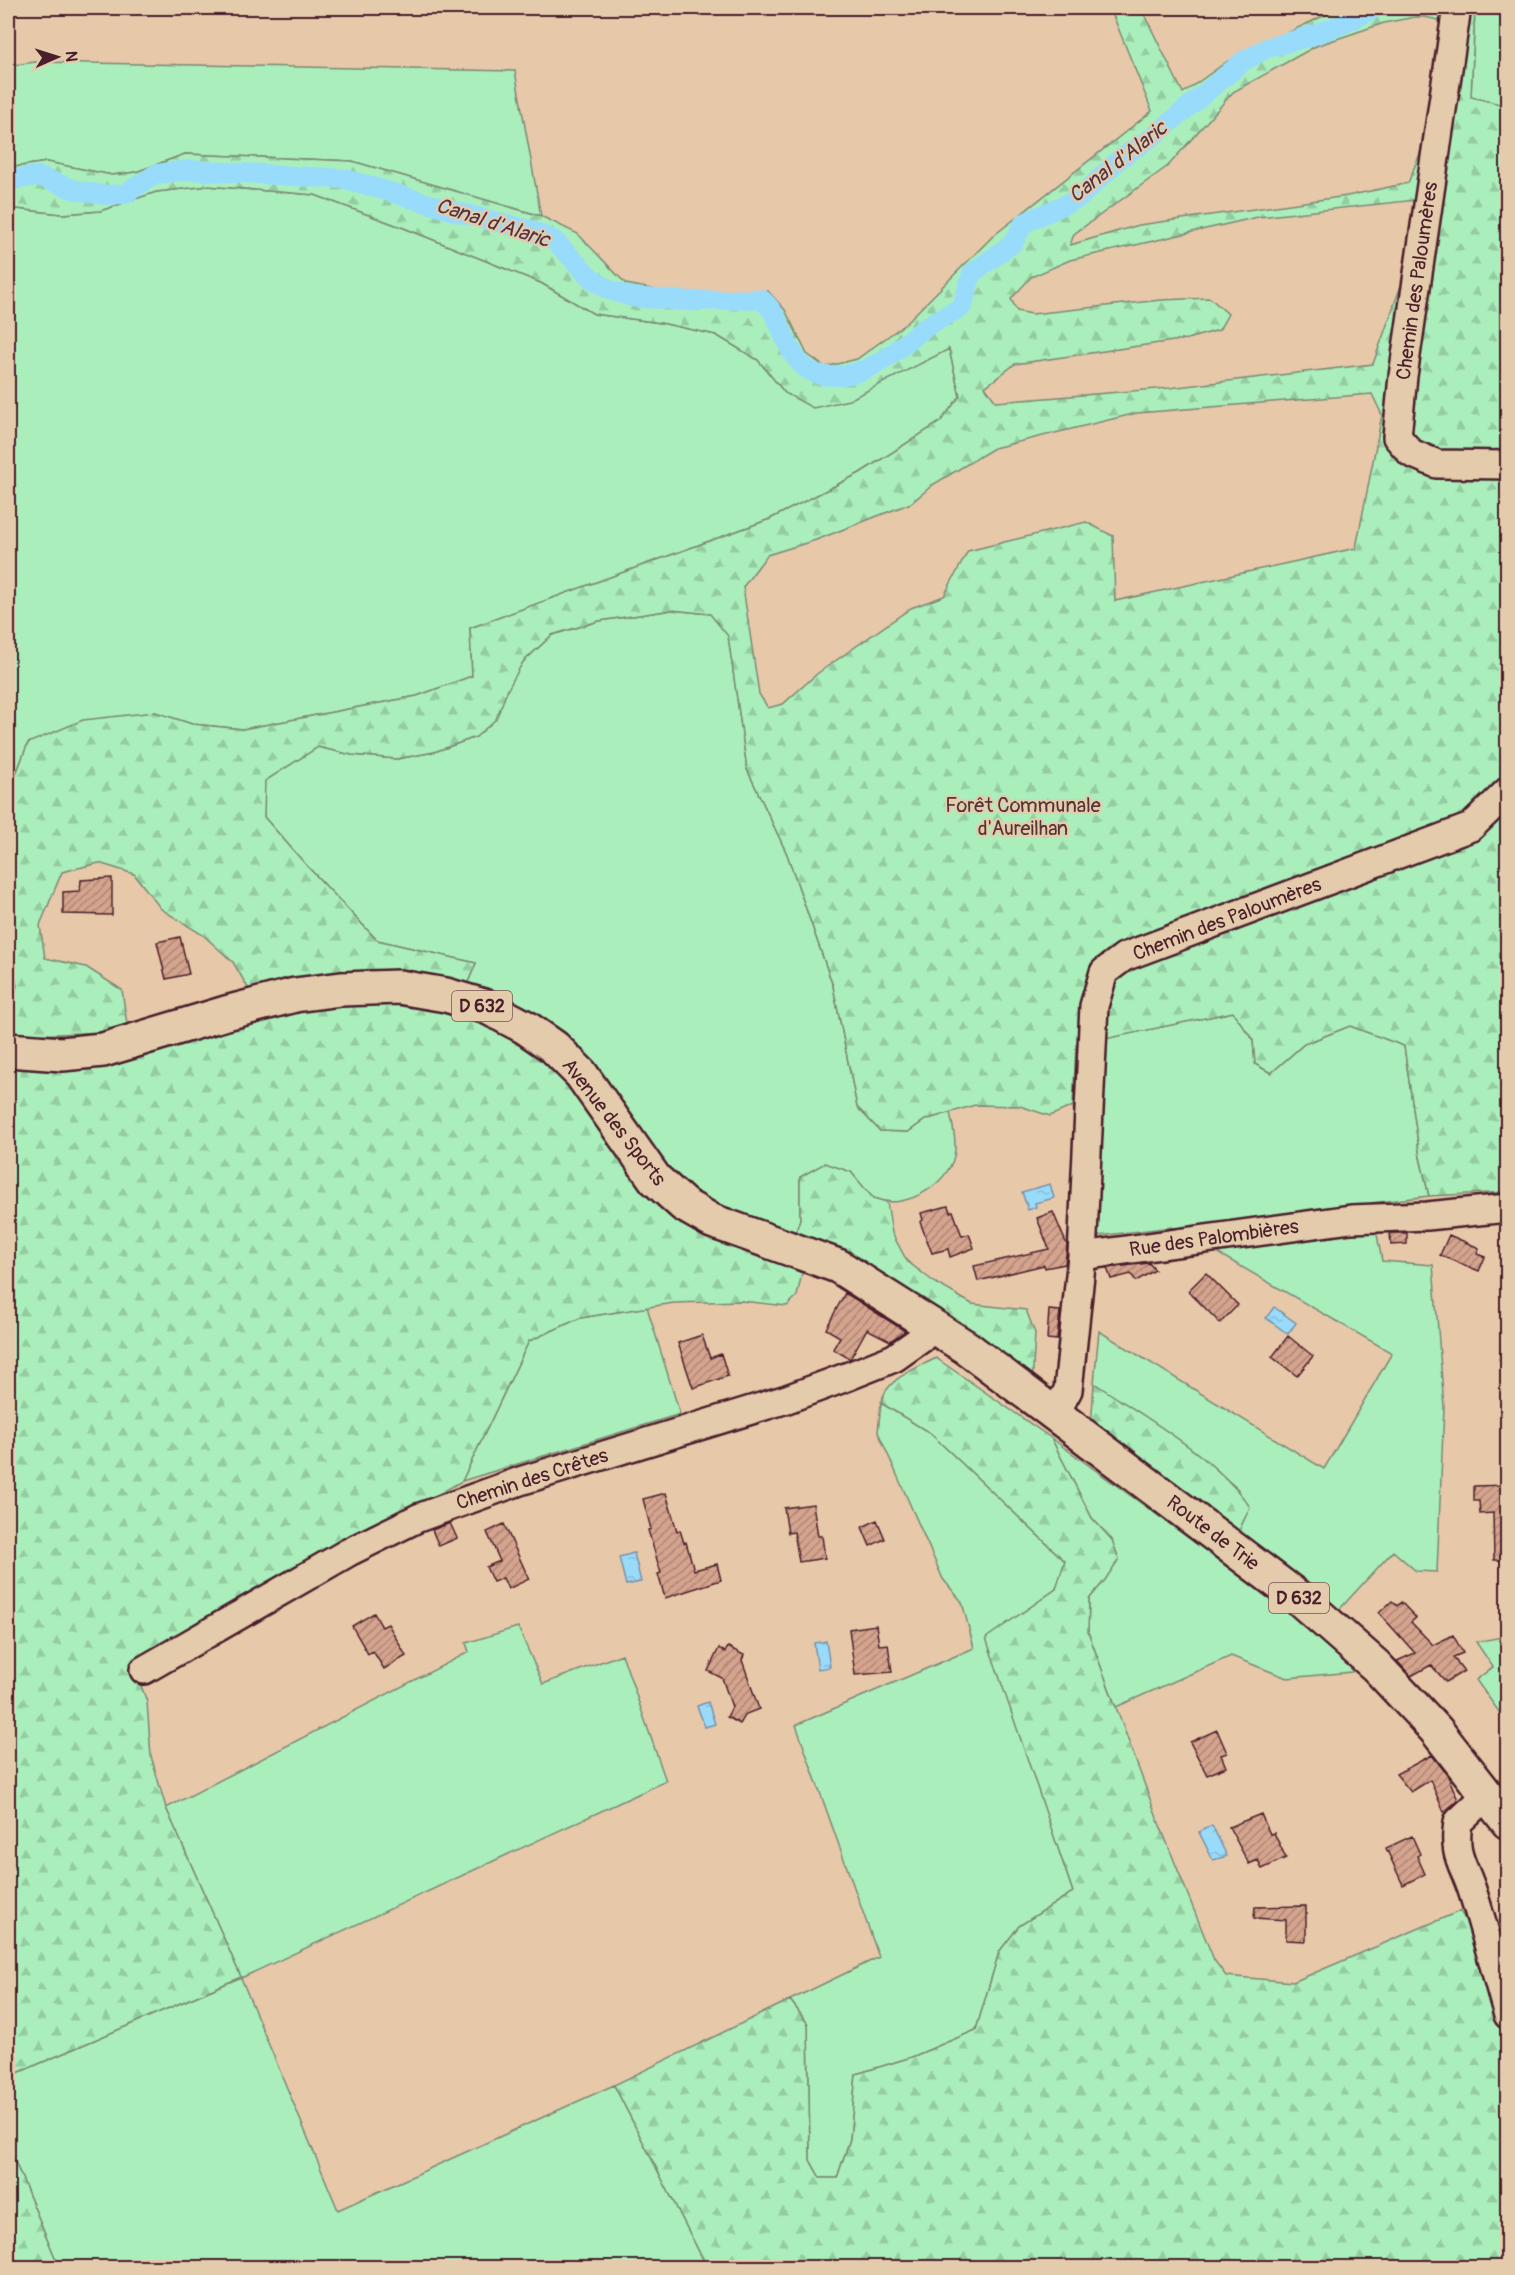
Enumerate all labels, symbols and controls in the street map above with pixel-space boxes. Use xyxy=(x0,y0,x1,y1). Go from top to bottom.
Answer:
north arrow xyxy=(27,27,87,87)
text: N xyxy=(61,50,81,62)
water label: Canal d'Alaric xyxy=(1063,114,1174,209)
street label: Chemin des Paloumères xyxy=(1391,180,1443,382)
water label: Canal d'Alaric xyxy=(433,192,555,254)
park label: Forêt Communale d'Aureilhan xyxy=(945,793,1101,841)
street label: Chemin des Paloumères xyxy=(1129,872,1325,966)
road number: D 632 xyxy=(452,991,512,1021)
street label: Avenue des Sports xyxy=(556,1053,672,1191)
street label: Rue des Palombières xyxy=(1128,1214,1300,1262)
street label: Chemin des Crêtes xyxy=(453,1443,611,1515)
street label: Route de Trie xyxy=(1162,1490,1265,1576)
road number: D 632 xyxy=(1269,1583,1329,1613)

